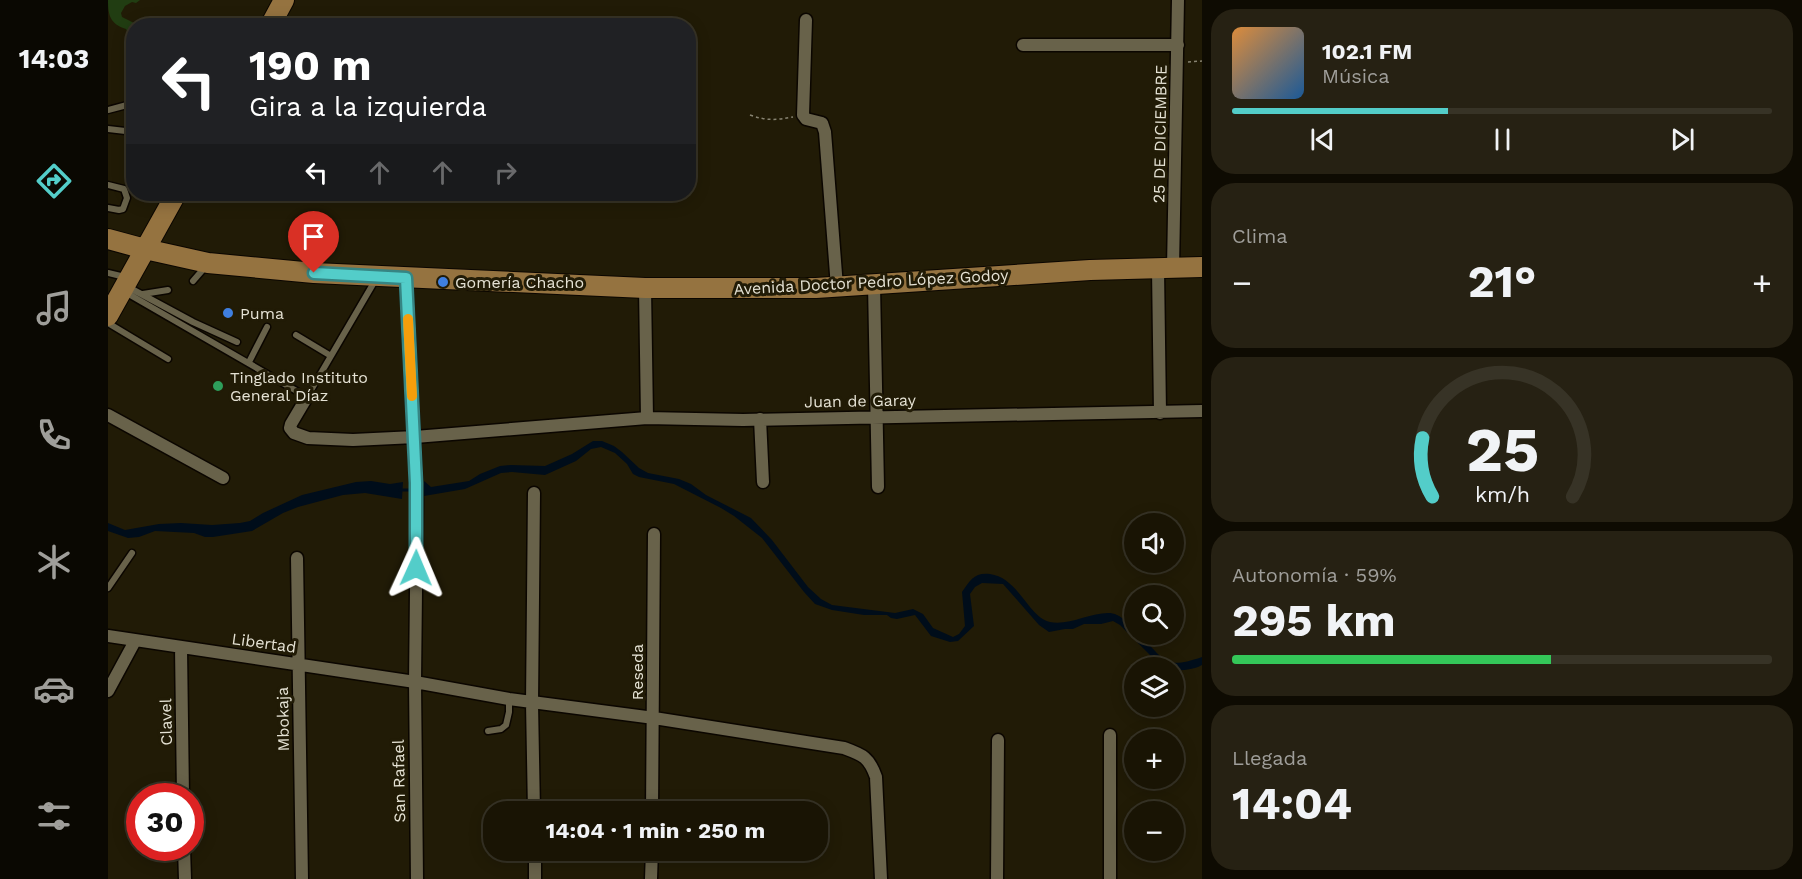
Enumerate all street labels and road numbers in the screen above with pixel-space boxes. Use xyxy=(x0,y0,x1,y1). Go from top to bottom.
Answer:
street label: 25 DE DICIEMBRE xyxy=(1149,65,1171,203)
street label: Avenida Doctor Pedro López Godoy xyxy=(733,265,1010,299)
street label: Juan de Garay xyxy=(804,391,917,411)
street label: Libertad xyxy=(231,629,297,657)
street label: Reseda xyxy=(628,644,647,700)
street label: Mbokaja xyxy=(273,687,293,751)
street label: Clavel xyxy=(156,698,176,746)
street label: San Rafael xyxy=(389,739,409,823)

